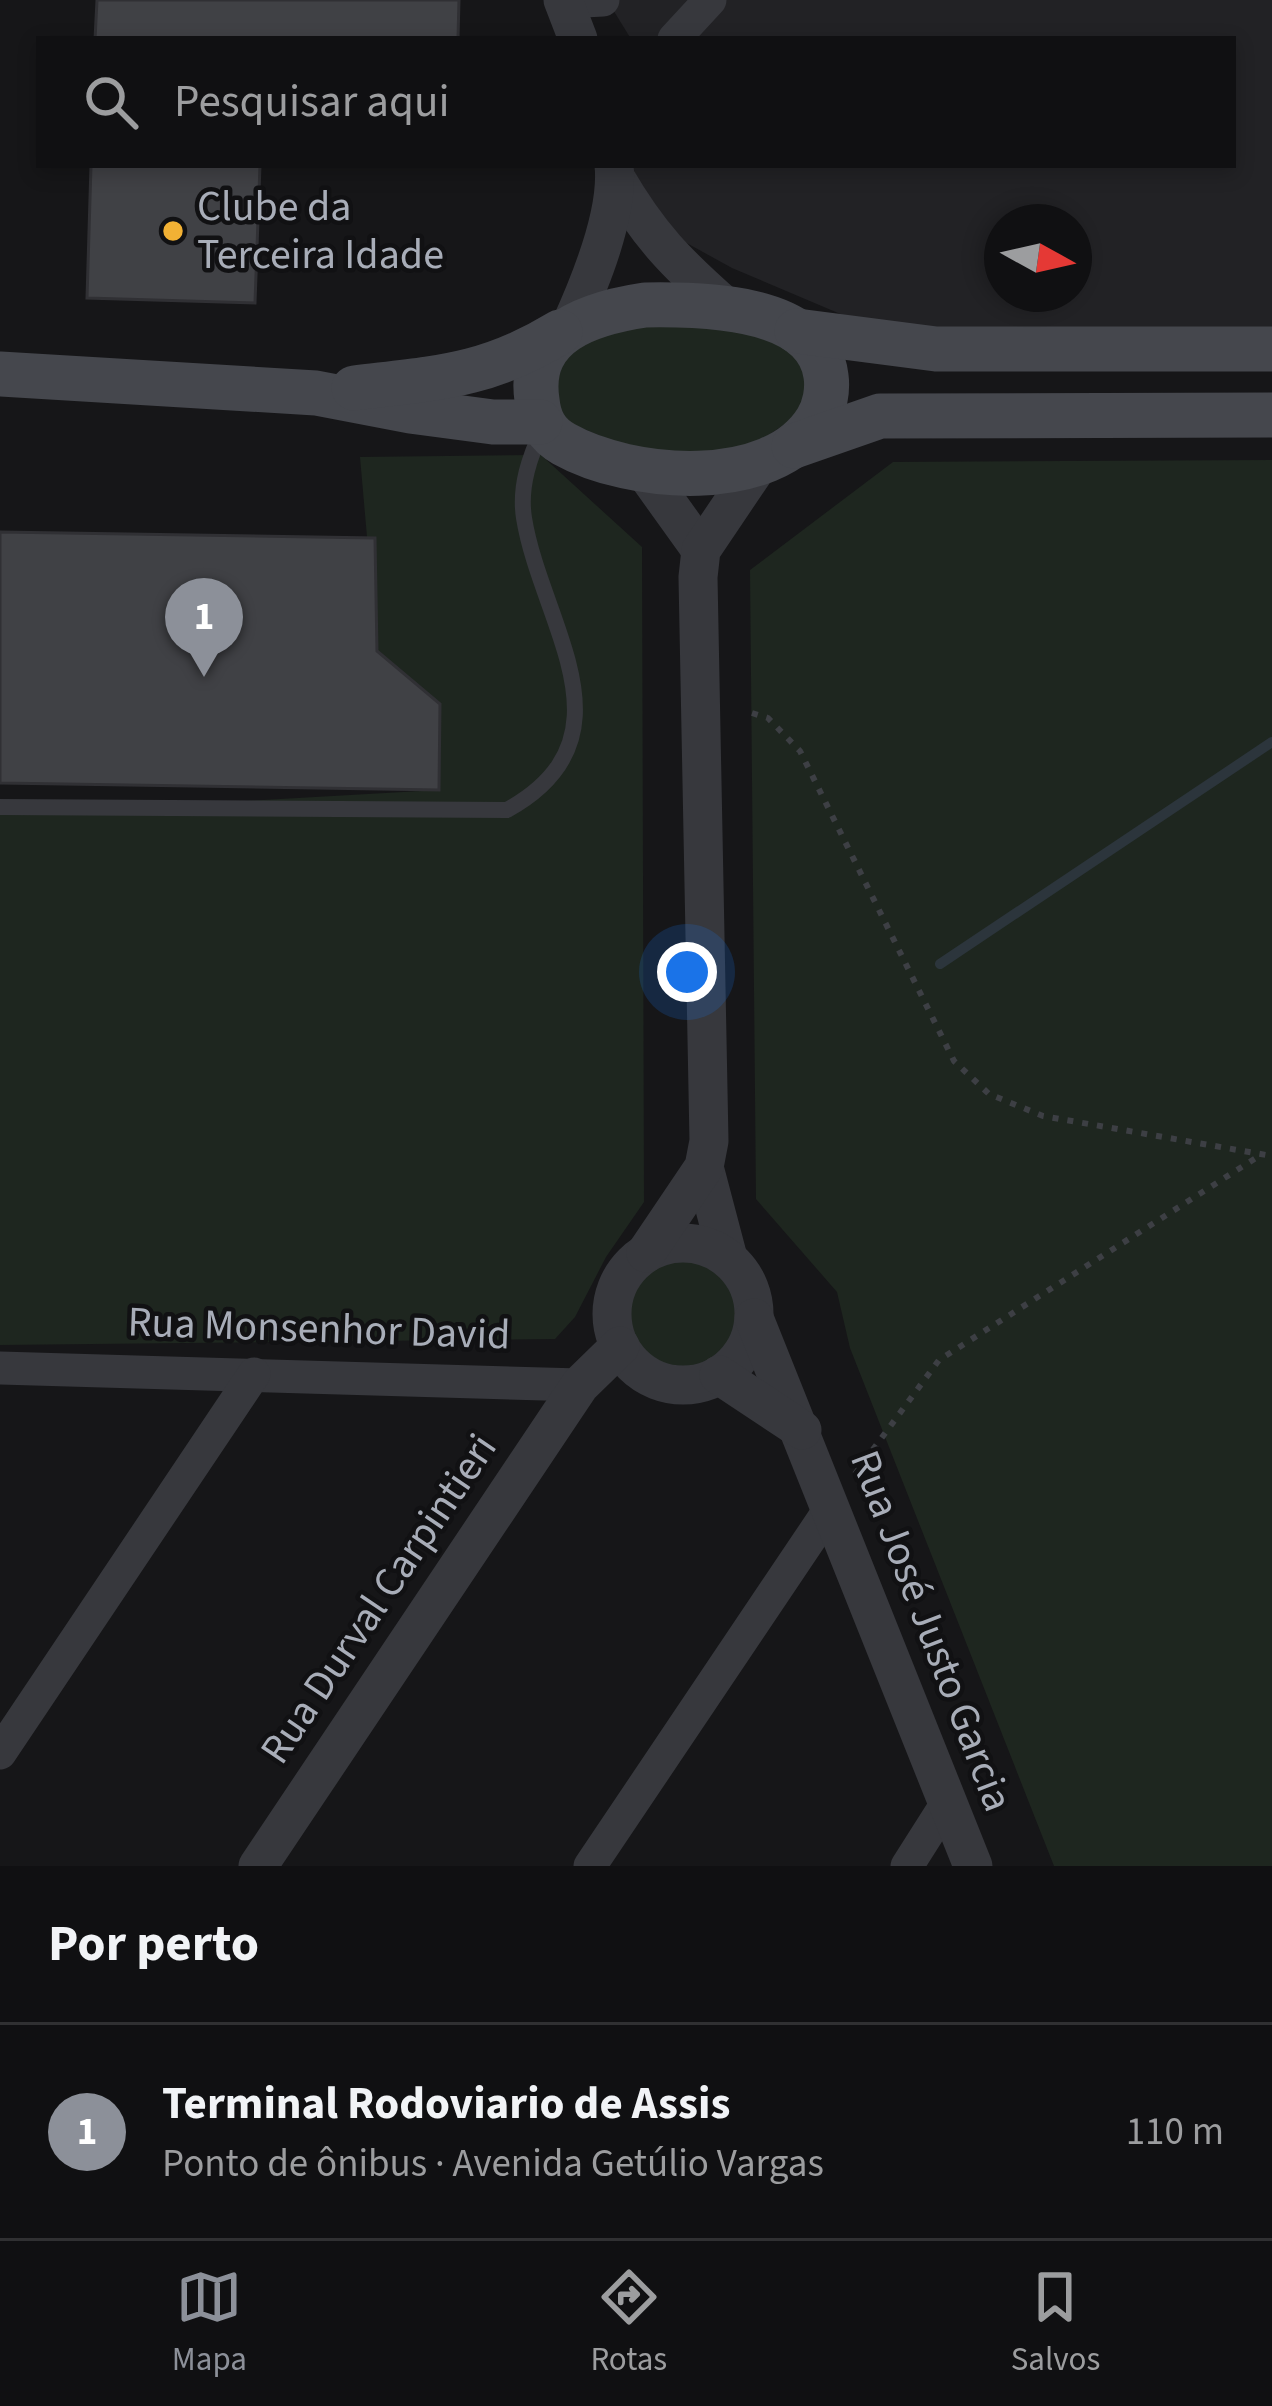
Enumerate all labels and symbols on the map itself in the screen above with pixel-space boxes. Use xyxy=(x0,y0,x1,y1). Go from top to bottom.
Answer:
place label: Clube da Terceira Idade xyxy=(197,177,444,285)
north arrow xyxy=(984,204,1092,312)
marker: Clube da Terceira Idade xyxy=(160,218,186,244)
pin: 1 xyxy=(165,578,243,677)
your location xyxy=(657,942,717,1002)
street label: Rua Monsenhor David xyxy=(127,1292,511,1366)
street label: Rua Durval Carpintieri xyxy=(246,1422,512,1776)
street label: Rua José Justo Garcia xyxy=(834,1442,1028,1820)

